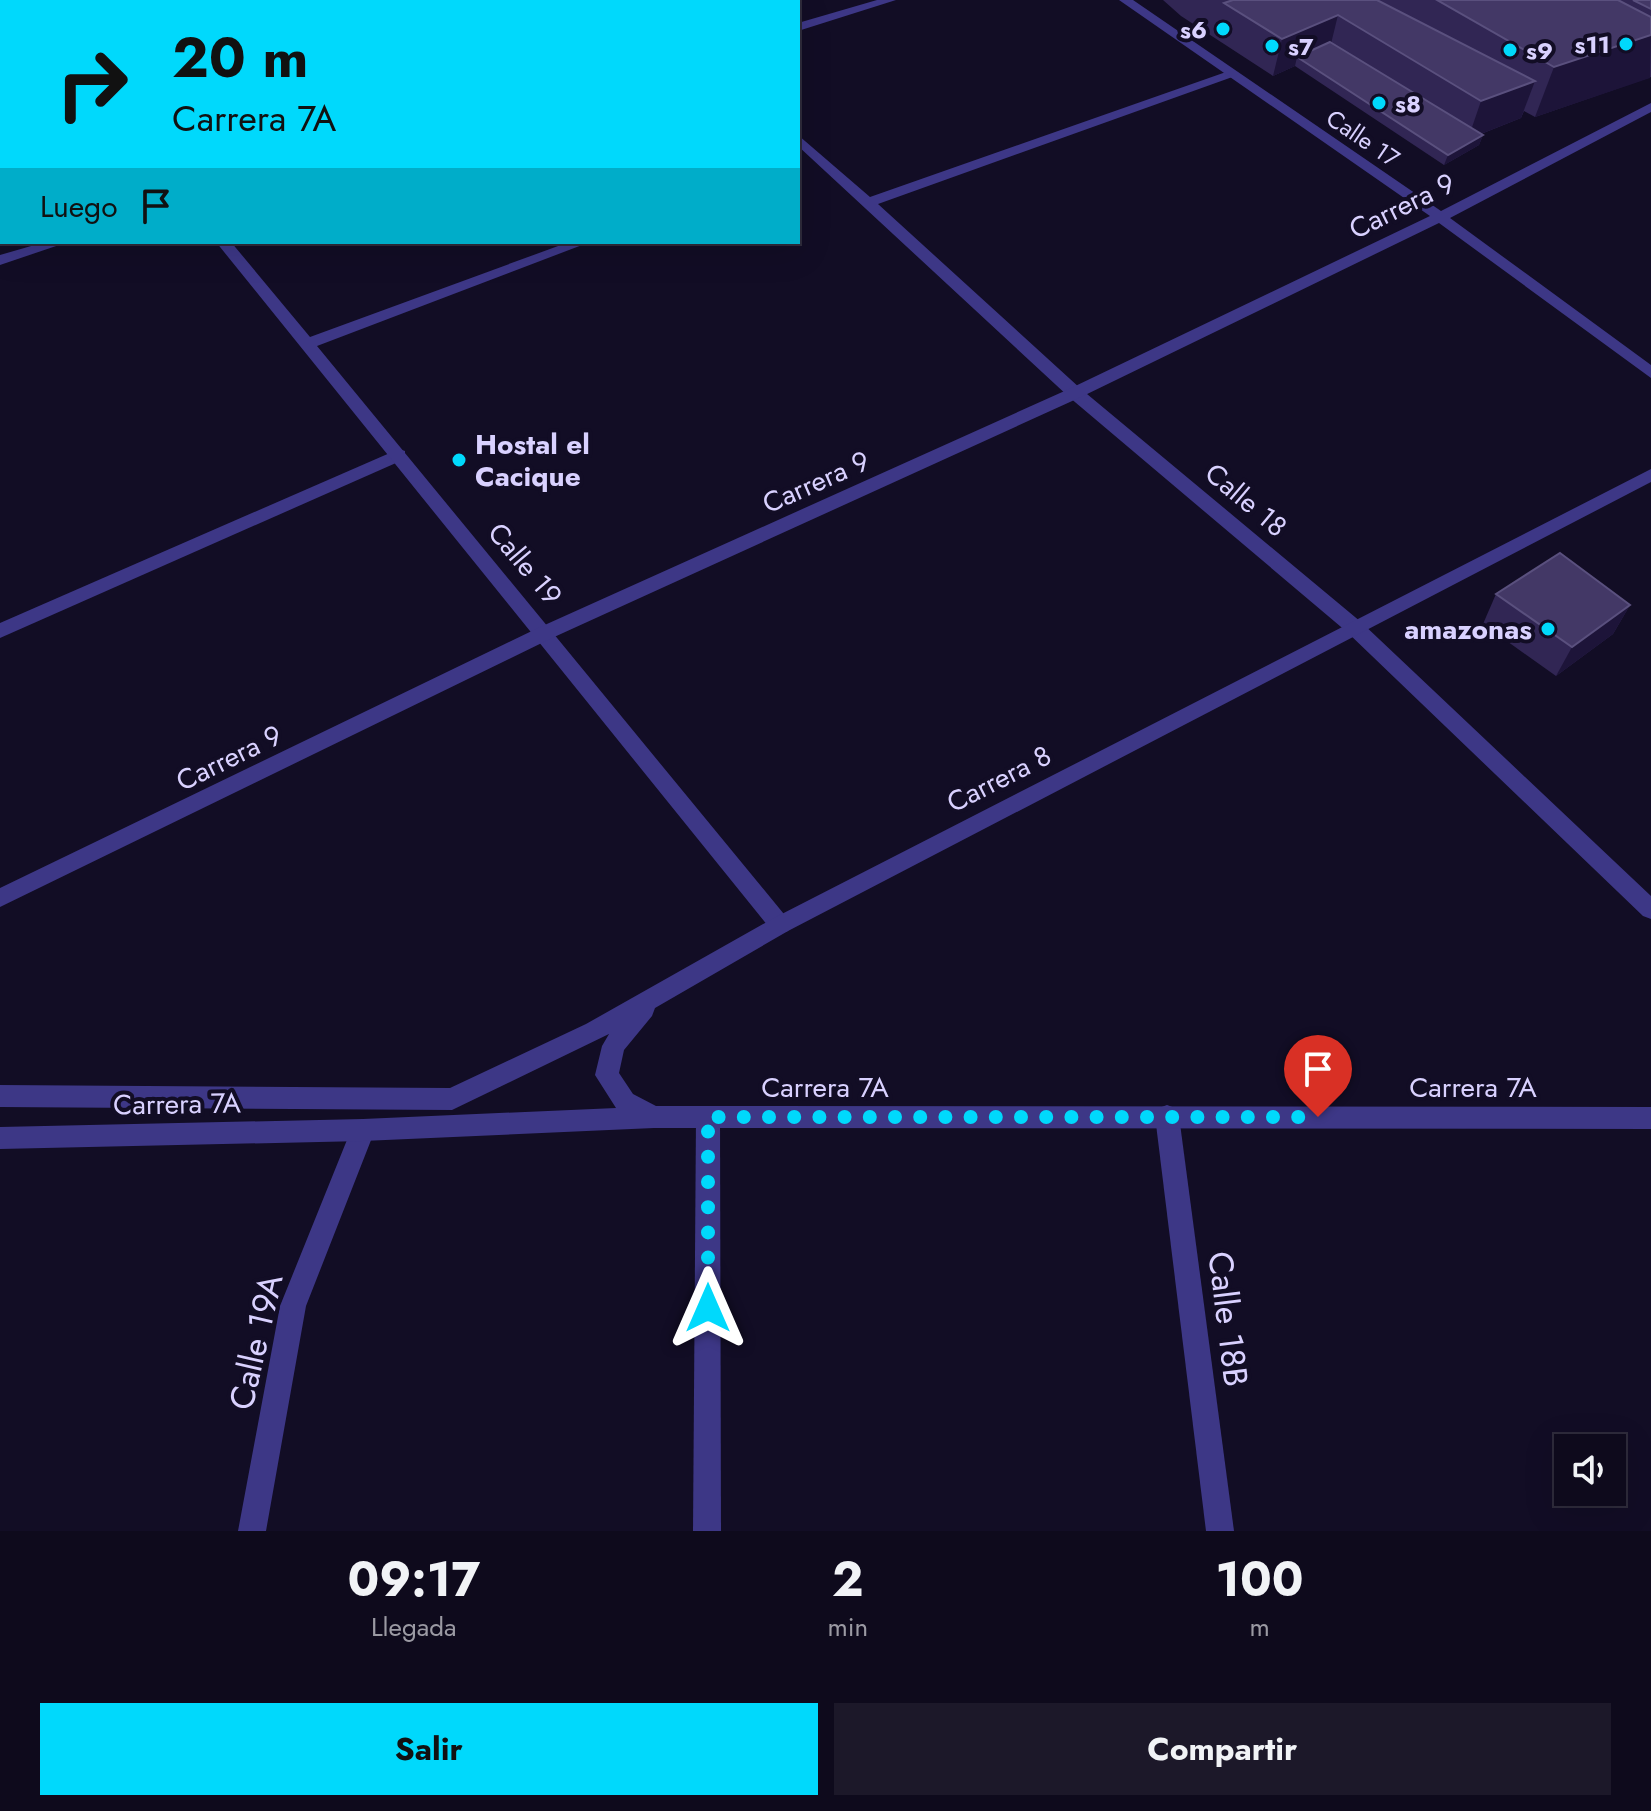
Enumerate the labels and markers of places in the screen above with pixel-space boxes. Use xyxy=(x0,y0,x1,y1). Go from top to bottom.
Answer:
place label: s6 xyxy=(1180,12,1207,47)
marker: s6 xyxy=(1214,20,1232,38)
place label: s11 xyxy=(1575,27,1610,62)
place label: s7 xyxy=(1288,29,1314,64)
place label: s9 xyxy=(1526,33,1553,68)
marker: s11 xyxy=(1617,35,1635,53)
marker: s7 xyxy=(1263,37,1281,55)
marker: s9 xyxy=(1501,41,1519,59)
place label: s8 xyxy=(1395,86,1421,121)
marker: s8 xyxy=(1370,94,1388,112)
place label: Hostal el Cacique xyxy=(475,424,590,497)
marker: Hostal el Cacique xyxy=(450,451,468,469)
place label: amazonas xyxy=(1404,609,1532,650)
marker: amazonas xyxy=(1539,620,1557,638)
pin xyxy=(1284,1035,1352,1117)

